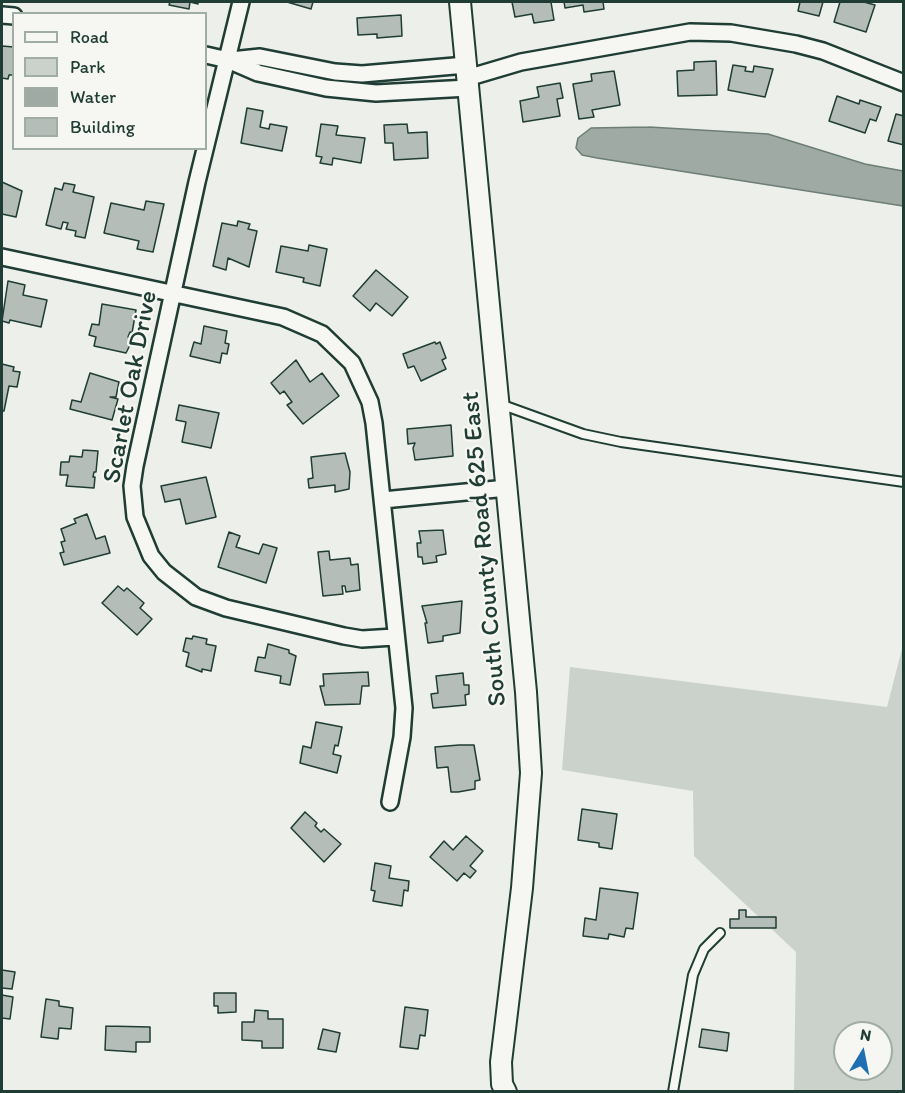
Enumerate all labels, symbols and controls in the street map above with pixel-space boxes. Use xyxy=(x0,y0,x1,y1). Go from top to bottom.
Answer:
legend xyxy=(12,12,207,150)
text: Road xyxy=(70,26,109,48)
text: Park xyxy=(70,56,105,78)
text: Water xyxy=(70,86,116,108)
text: Building xyxy=(70,116,135,138)
street label: Scarlet Oak Drive xyxy=(97,288,165,486)
street label: South County Road 625 East xyxy=(456,390,514,708)
north arrow xyxy=(833,1021,893,1081)
text: N xyxy=(859,1024,873,1045)

